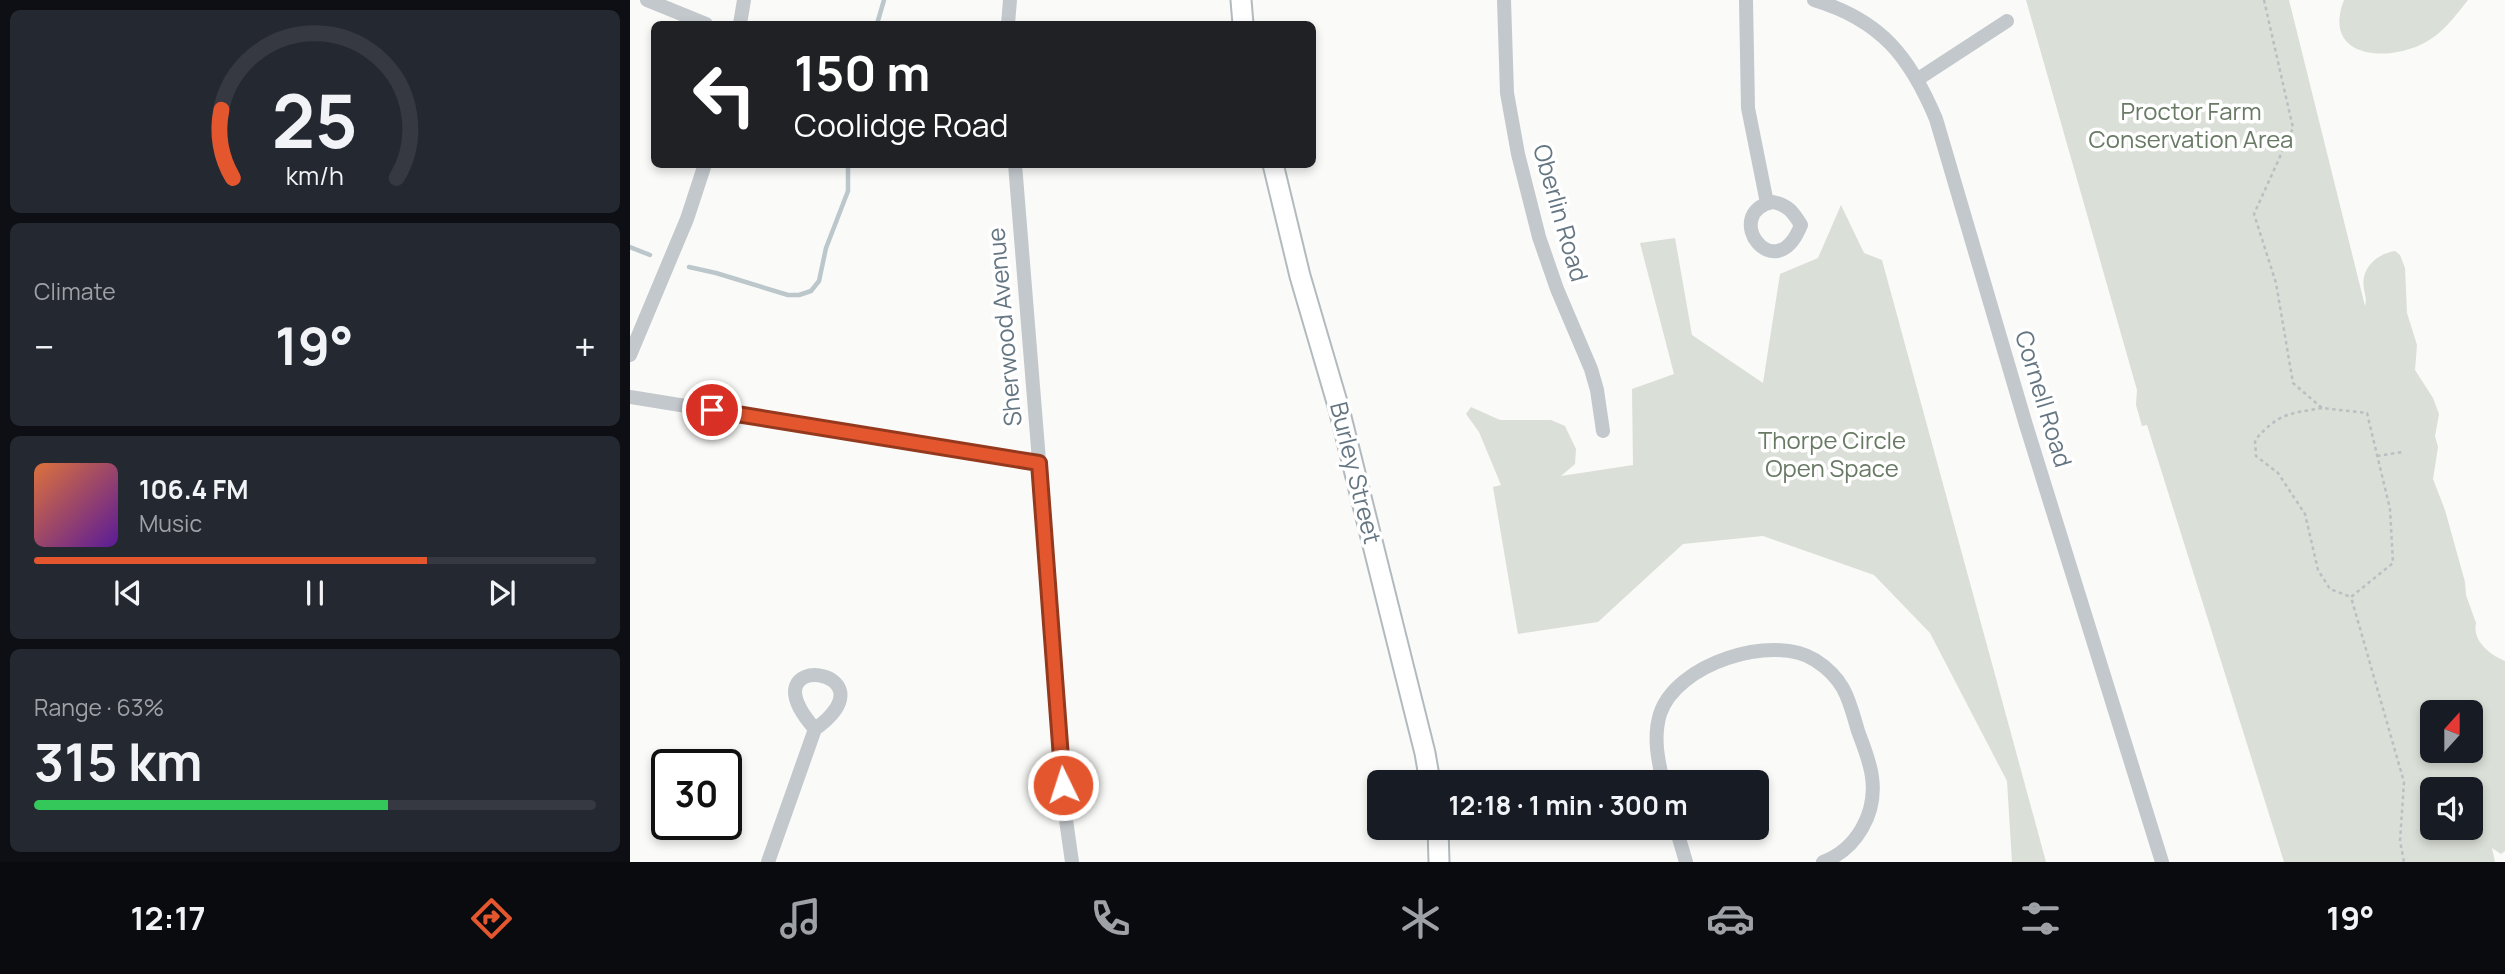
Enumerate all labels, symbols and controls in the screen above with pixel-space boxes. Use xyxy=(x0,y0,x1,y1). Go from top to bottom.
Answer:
text: 150 m xyxy=(794,39,930,106)
icon: left xyxy=(679,49,770,140)
text: 25 xyxy=(272,70,358,170)
park label: Proctor Farm Conservation Area xyxy=(2089,94,2293,155)
text: Coolidge Road xyxy=(794,103,1009,147)
street label: Oberlin Road xyxy=(1526,140,1597,285)
text: km/h xyxy=(286,157,344,192)
street label: Sherwood Avenue xyxy=(978,226,1029,428)
text: Climate xyxy=(34,275,116,307)
text: 19° xyxy=(275,310,354,381)
text: − xyxy=(34,320,55,372)
text: + xyxy=(574,320,596,372)
street label: Cornell Road xyxy=(2008,326,2081,471)
pin xyxy=(682,380,742,440)
icon: arrive xyxy=(693,391,731,429)
street label: Burley Street xyxy=(1323,398,1390,547)
park label: Thorpe Circle Open Space xyxy=(1758,423,1906,484)
text: 106.4 FM xyxy=(139,471,248,507)
text: Music xyxy=(139,507,202,539)
icon: previous xyxy=(109,574,147,612)
icon: pause xyxy=(296,574,334,612)
icon: next xyxy=(483,574,521,612)
text: Range · 63% xyxy=(34,691,164,723)
north arrow xyxy=(2420,700,2483,763)
map controls xyxy=(2420,700,2483,840)
text: 315 km xyxy=(34,726,203,797)
position arrow xyxy=(1026,748,1100,822)
speed limit sign: 30 xyxy=(651,749,742,840)
button: sound xyxy=(2420,777,2483,840)
text: 12:18 · 1 min · 300 m xyxy=(1448,787,1688,823)
icon: directions xyxy=(467,894,516,943)
icon: music xyxy=(776,894,825,943)
icon: phone xyxy=(1086,894,1135,943)
icon: climate xyxy=(1396,894,1445,943)
icon: car xyxy=(1706,894,1755,943)
icon: filters xyxy=(2016,894,2065,943)
text: 12:17 xyxy=(130,896,206,940)
text: 19° xyxy=(2326,896,2374,940)

